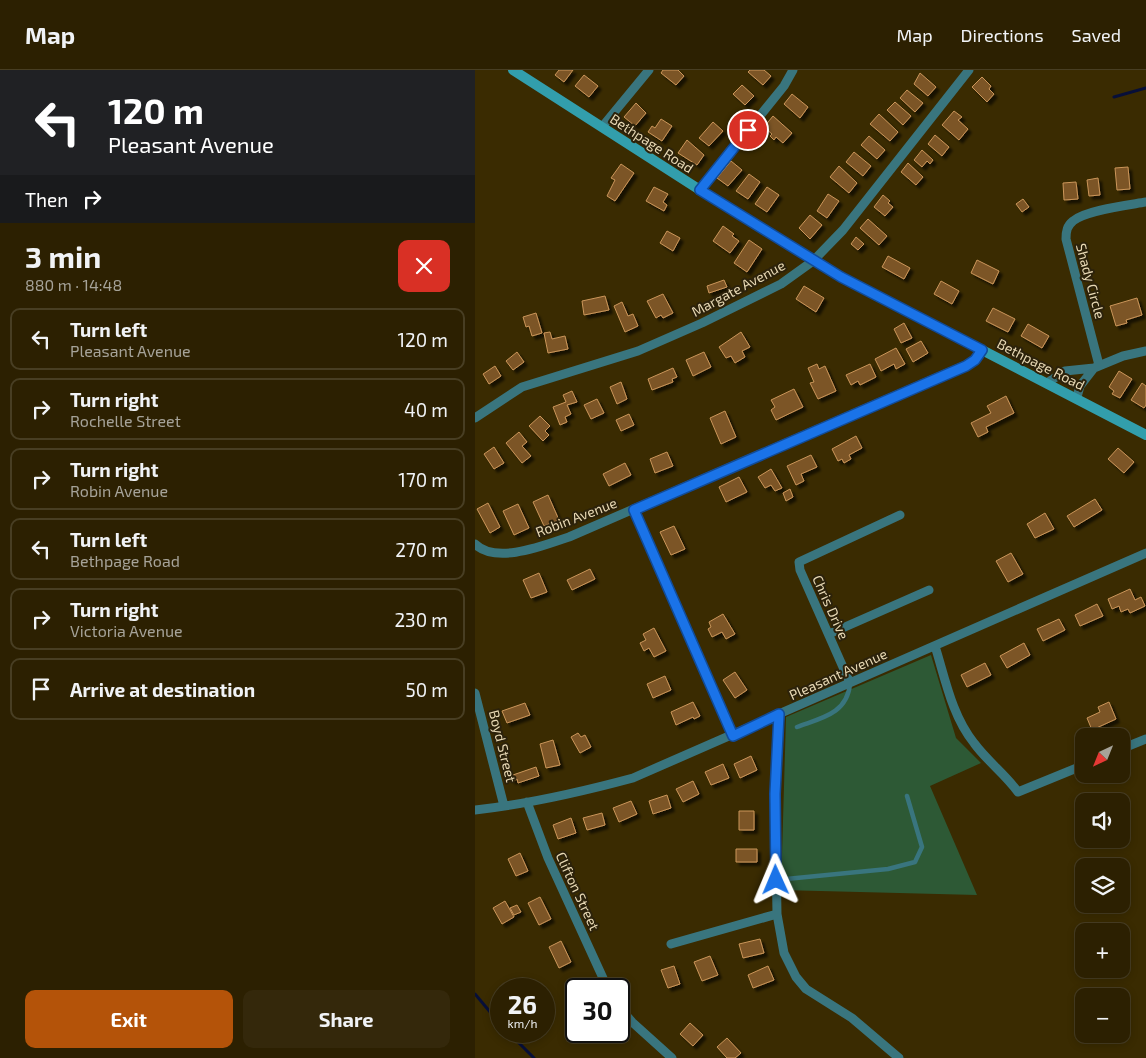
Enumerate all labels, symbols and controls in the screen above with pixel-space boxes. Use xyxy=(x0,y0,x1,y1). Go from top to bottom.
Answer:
text: Map xyxy=(25,20,75,49)
text: Map xyxy=(896,24,933,46)
text: Directions xyxy=(961,24,1044,46)
text: Saved xyxy=(1072,24,1121,46)
text: 120 m xyxy=(108,89,204,131)
icon: left xyxy=(25,90,90,155)
pin xyxy=(727,109,769,151)
street label: Bethpage Road xyxy=(607,110,697,176)
icon: arrive xyxy=(734,116,762,144)
text: Pleasant Avenue xyxy=(108,131,274,157)
icon: right xyxy=(78,185,106,213)
text: Then xyxy=(25,188,68,211)
text: 3 min xyxy=(25,238,101,274)
button: close xyxy=(398,240,450,292)
street label: Shady Circle xyxy=(1073,241,1109,321)
street label: Margate Avenue xyxy=(688,256,788,320)
text: 880 m · 14:48 xyxy=(25,275,122,294)
text: Turn left xyxy=(70,318,147,341)
icon: left xyxy=(27,325,55,353)
text: 120 m xyxy=(397,328,448,351)
street label: Bethpage Road xyxy=(994,335,1088,393)
text: Pleasant Avenue xyxy=(70,341,191,360)
text: Turn right xyxy=(70,388,158,411)
icon: right xyxy=(27,395,55,423)
text: 40 m xyxy=(404,398,448,421)
text: Rochelle Street xyxy=(70,411,181,430)
text: Turn right xyxy=(70,458,158,481)
icon: right xyxy=(27,465,55,493)
text: 170 m xyxy=(398,468,448,491)
text: Robin Avenue xyxy=(70,481,168,500)
street label: Robin Avenue xyxy=(533,494,619,540)
text: Turn left xyxy=(70,528,147,551)
icon: left xyxy=(27,535,55,563)
text: 270 m xyxy=(395,538,448,561)
text: Bethpage Road xyxy=(70,551,180,570)
street label: Chris Drive xyxy=(809,572,853,642)
text: Turn right xyxy=(70,598,158,621)
icon: right xyxy=(27,605,55,633)
text: 230 m xyxy=(394,608,448,631)
text: Victoria Avenue xyxy=(70,621,183,640)
street label: Pleasant Avenue xyxy=(786,645,890,703)
icon: arrive xyxy=(27,675,55,703)
text: Arrive at destination xyxy=(70,678,255,701)
text: 50 m xyxy=(405,678,448,701)
street label: Boyd Street xyxy=(486,708,520,784)
north arrow xyxy=(1075,728,1130,782)
map controls xyxy=(1075,728,1130,1043)
button: sound xyxy=(1075,793,1130,848)
street label: Clifton Street xyxy=(552,849,604,933)
position arrow xyxy=(749,853,801,905)
button: layers xyxy=(1075,858,1130,913)
button: + xyxy=(1075,923,1130,978)
speed limit sign: 30 xyxy=(565,978,630,1043)
button: − xyxy=(1075,988,1130,1043)
text: 26 xyxy=(508,989,537,1019)
button: Exit xyxy=(25,990,233,1048)
button: Share xyxy=(243,990,450,1048)
text: km/h xyxy=(508,1016,537,1030)

